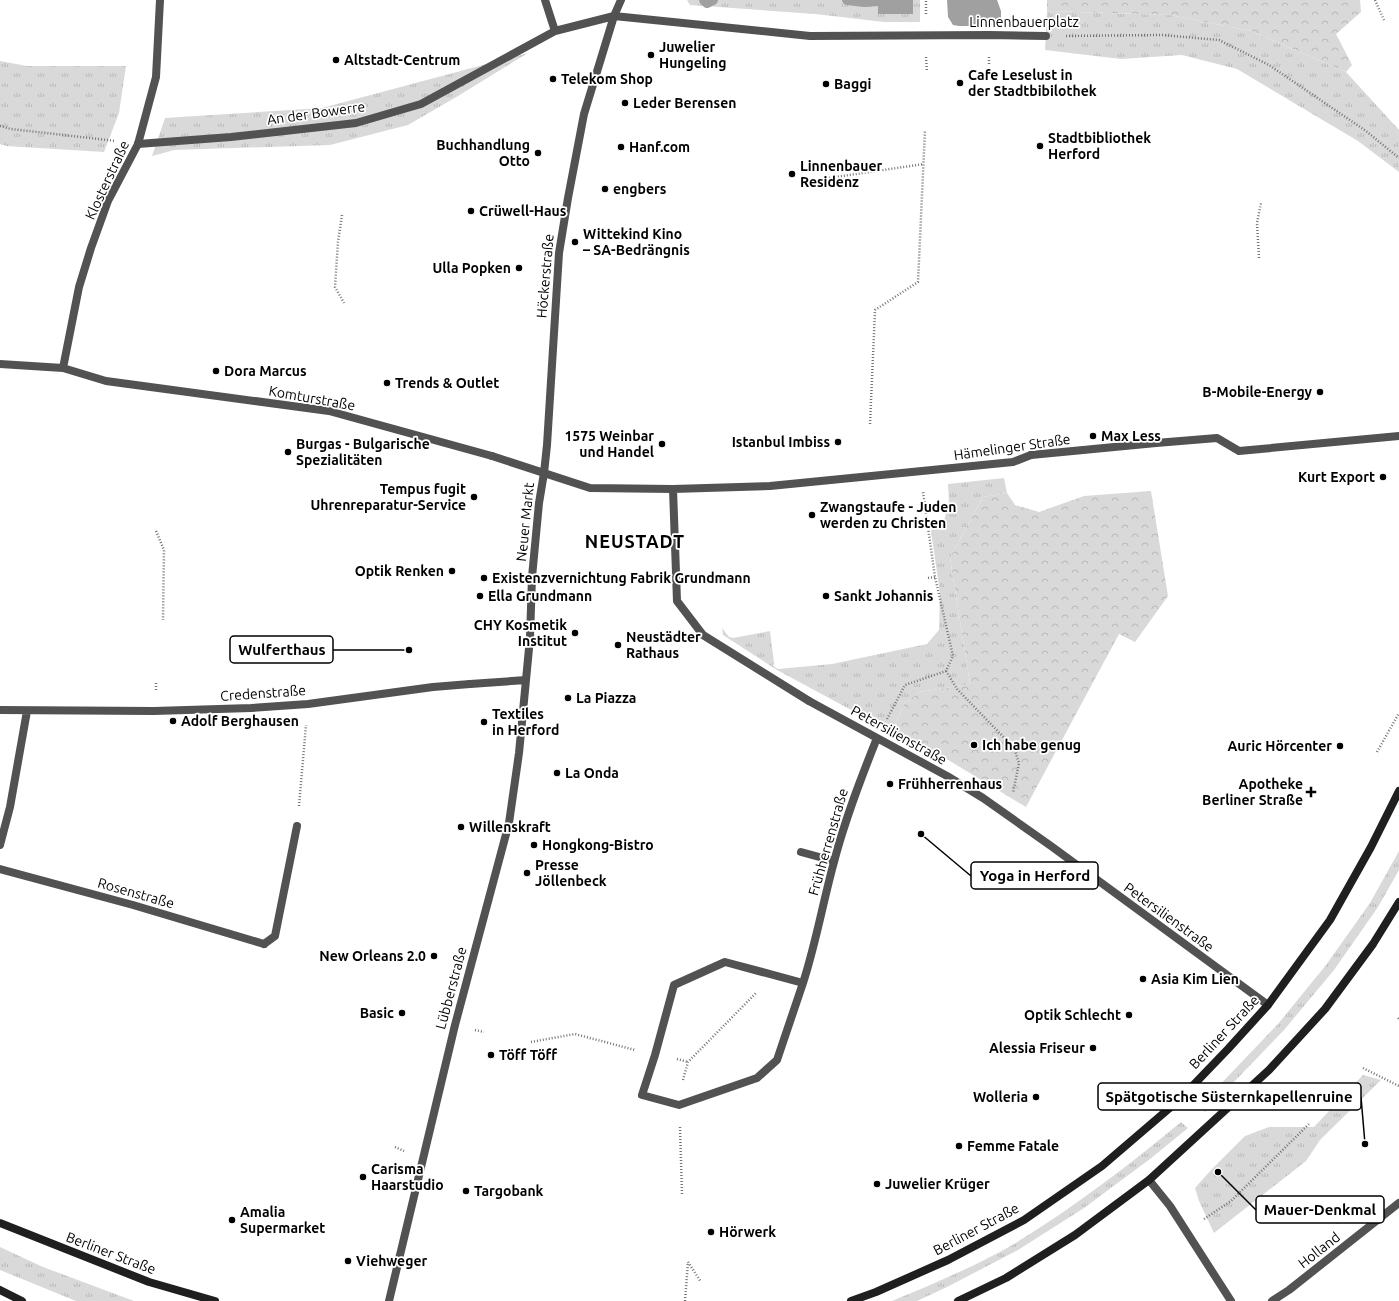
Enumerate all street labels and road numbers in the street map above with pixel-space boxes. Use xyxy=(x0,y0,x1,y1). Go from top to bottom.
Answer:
street label: Linnenbauerplatz xyxy=(969,14,1079,30)
street label: An der Bowerre xyxy=(266,98,366,128)
street label: Klosterstraße xyxy=(82,138,132,222)
street label: Höckerstraße xyxy=(533,233,557,319)
street label: Komturstraße xyxy=(267,383,357,413)
street label: Hämelinger Straße xyxy=(953,431,1071,463)
street label: Neuer Markt xyxy=(513,481,537,562)
street label: Credenstraße xyxy=(220,682,306,704)
street label: Petersilienstraße xyxy=(848,702,950,768)
street label: Frühherrenstraße xyxy=(805,787,851,897)
street label: Rosenstraße xyxy=(96,874,176,912)
street label: Petersilienstraße xyxy=(1121,879,1217,955)
street label: Lübberstraße xyxy=(432,945,470,1031)
street label: Berliner Straße xyxy=(1186,992,1262,1072)
street label: Berliner Straße xyxy=(930,1200,1022,1258)
street label: Berliner Straße xyxy=(64,1229,158,1277)
street label: Holland xyxy=(1295,1229,1343,1271)

